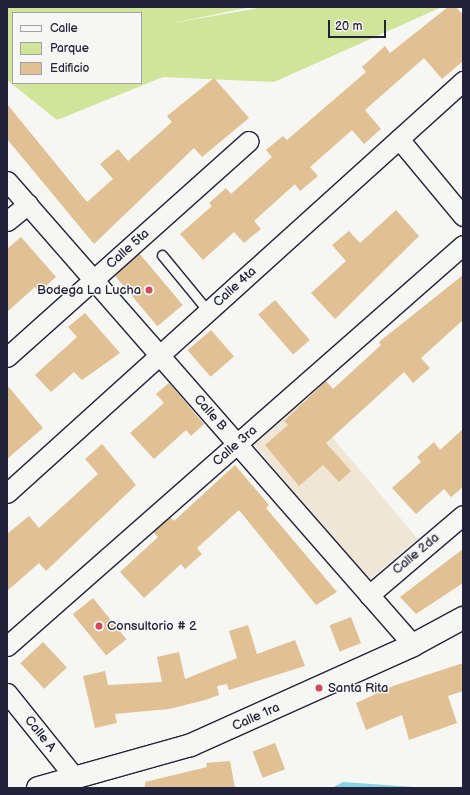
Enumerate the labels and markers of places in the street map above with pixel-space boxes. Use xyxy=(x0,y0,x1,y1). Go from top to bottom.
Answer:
place label: Bodega La Lucha xyxy=(37,282,141,298)
marker: Bodega La Lucha xyxy=(144,285,154,295)
place label: Consultorio # 2 xyxy=(107,618,197,634)
marker: Consultorio # 2 xyxy=(94,621,104,631)
place label: Santa Rita xyxy=(328,680,388,696)
marker: Santa Rita xyxy=(313,682,325,694)

